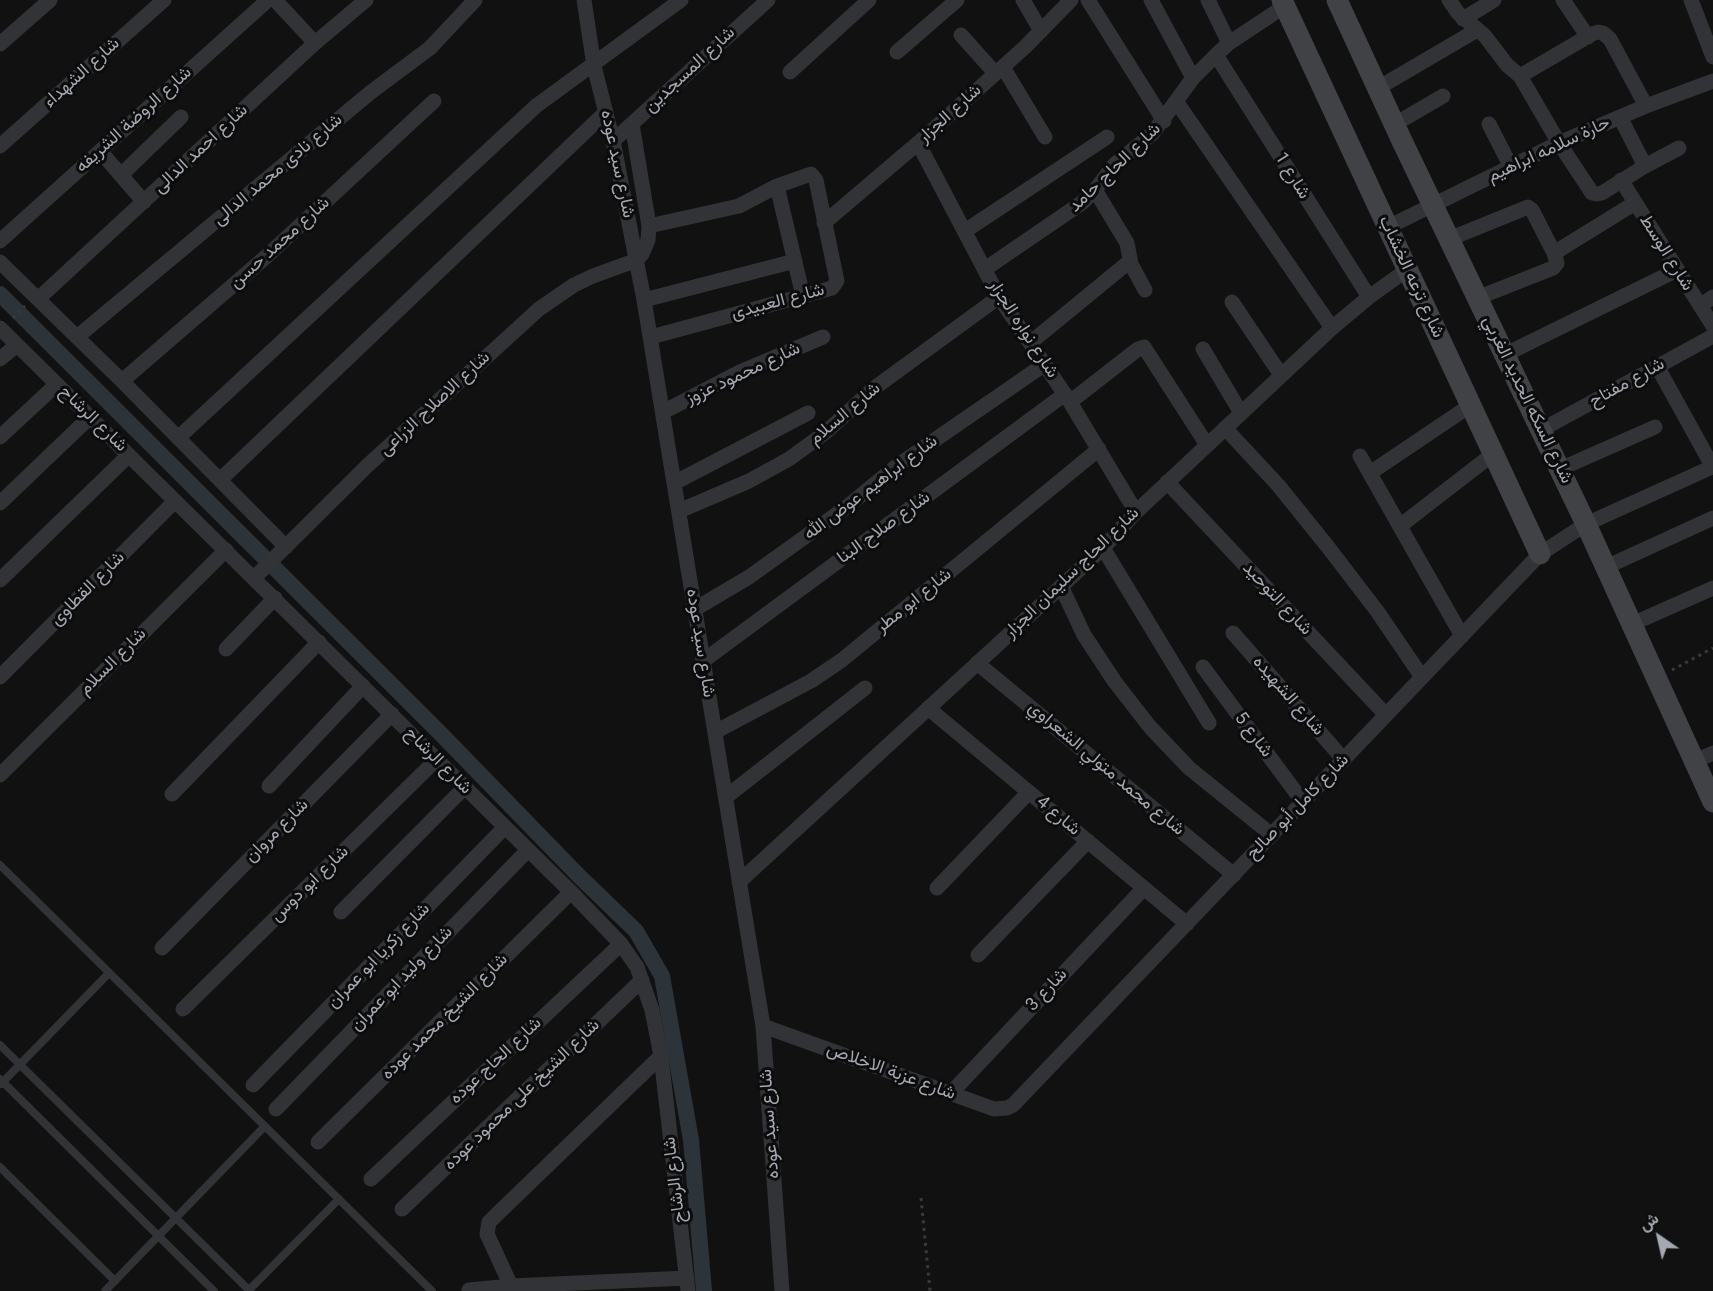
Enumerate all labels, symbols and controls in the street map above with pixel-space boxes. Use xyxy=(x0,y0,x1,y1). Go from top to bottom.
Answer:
street label: شارع المسجدين xyxy=(640,22,740,118)
street label: شارع الشهداء xyxy=(39,33,125,113)
street label: شارع الروضة الشريفه xyxy=(71,62,197,178)
street label: شارع الجزار xyxy=(914,80,986,148)
street label: شارع احمد الدالى xyxy=(149,100,253,198)
street label: شارع سيد عوده xyxy=(595,108,639,220)
street label: شارع نادى محمد الدالى xyxy=(209,110,347,230)
street label: حارة سلامه ابراهيم xyxy=(1484,112,1614,188)
street label: شارع الحاج حامد xyxy=(1065,119,1165,217)
street label: شارع 1 xyxy=(1269,149,1315,203)
street label: شارع محمد حسن xyxy=(226,192,334,294)
street label: شارع الوسط xyxy=(1634,211,1698,295)
street label: شارع ترعه الخشاب xyxy=(1373,213,1449,341)
street label: شارع نواره الجزار xyxy=(983,276,1063,382)
street label: شارع العبيدى xyxy=(729,279,827,325)
street label: شارع السكه الحديد الغربي xyxy=(1477,313,1577,487)
street label: شارع محمود عزوز xyxy=(682,338,804,410)
street label: شارع الاصلاح الزراعى xyxy=(375,347,495,461)
street label: شارع مفتاح xyxy=(1586,353,1668,413)
street label: شارع السلام xyxy=(805,378,885,450)
street label: شارع الرشاح xyxy=(54,381,132,457)
street label: شارع ابراهيم عوض الله xyxy=(800,431,942,545)
street label: شارع صلاح البنا xyxy=(833,487,935,569)
street label: شارع الحاج سليمان الجزار xyxy=(1000,503,1144,643)
street label: شارع القطاوى xyxy=(46,547,130,631)
street label: شارع التوحيد xyxy=(1238,558,1316,640)
street label: شارع ابو مطر xyxy=(872,564,956,638)
street label: شارع سيد عوده xyxy=(681,587,719,699)
street label: شارع السلام xyxy=(75,624,151,700)
street label: شارع الشهيده xyxy=(1247,652,1329,740)
street label: شارع محمد متولي الشعراوي xyxy=(1023,697,1189,841)
street label: شارع 5 xyxy=(1229,708,1277,762)
street label: شارع الرشاح xyxy=(400,723,476,799)
street label: شارع كامل أبو صالح xyxy=(1242,750,1354,864)
street label: شارع 4 xyxy=(1032,791,1084,841)
street label: شارع مروان xyxy=(241,795,313,867)
street label: شارع ابو دوس xyxy=(266,841,354,927)
street label: شارع زكريا ابو عمران xyxy=(323,899,435,1013)
street label: شارع وليد ابو عمران xyxy=(346,922,458,1036)
street label: شارع الشيخ محمد عوده xyxy=(377,949,513,1085)
street label: شارع 3 xyxy=(1022,964,1072,1016)
street label: شارع الحاج عوده xyxy=(446,1013,546,1109)
street label: شارع الشيخ على محمود عوده xyxy=(440,1015,604,1175)
street label: شارع عزبة الاخلاص xyxy=(824,1039,958,1105)
street label: شارع سيد عوده xyxy=(755,1068,785,1180)
street label: شارع الرشاح xyxy=(659,1136,691,1224)
north arrow xyxy=(1629,1207,1689,1267)
text: ش xyxy=(1635,1208,1662,1235)

